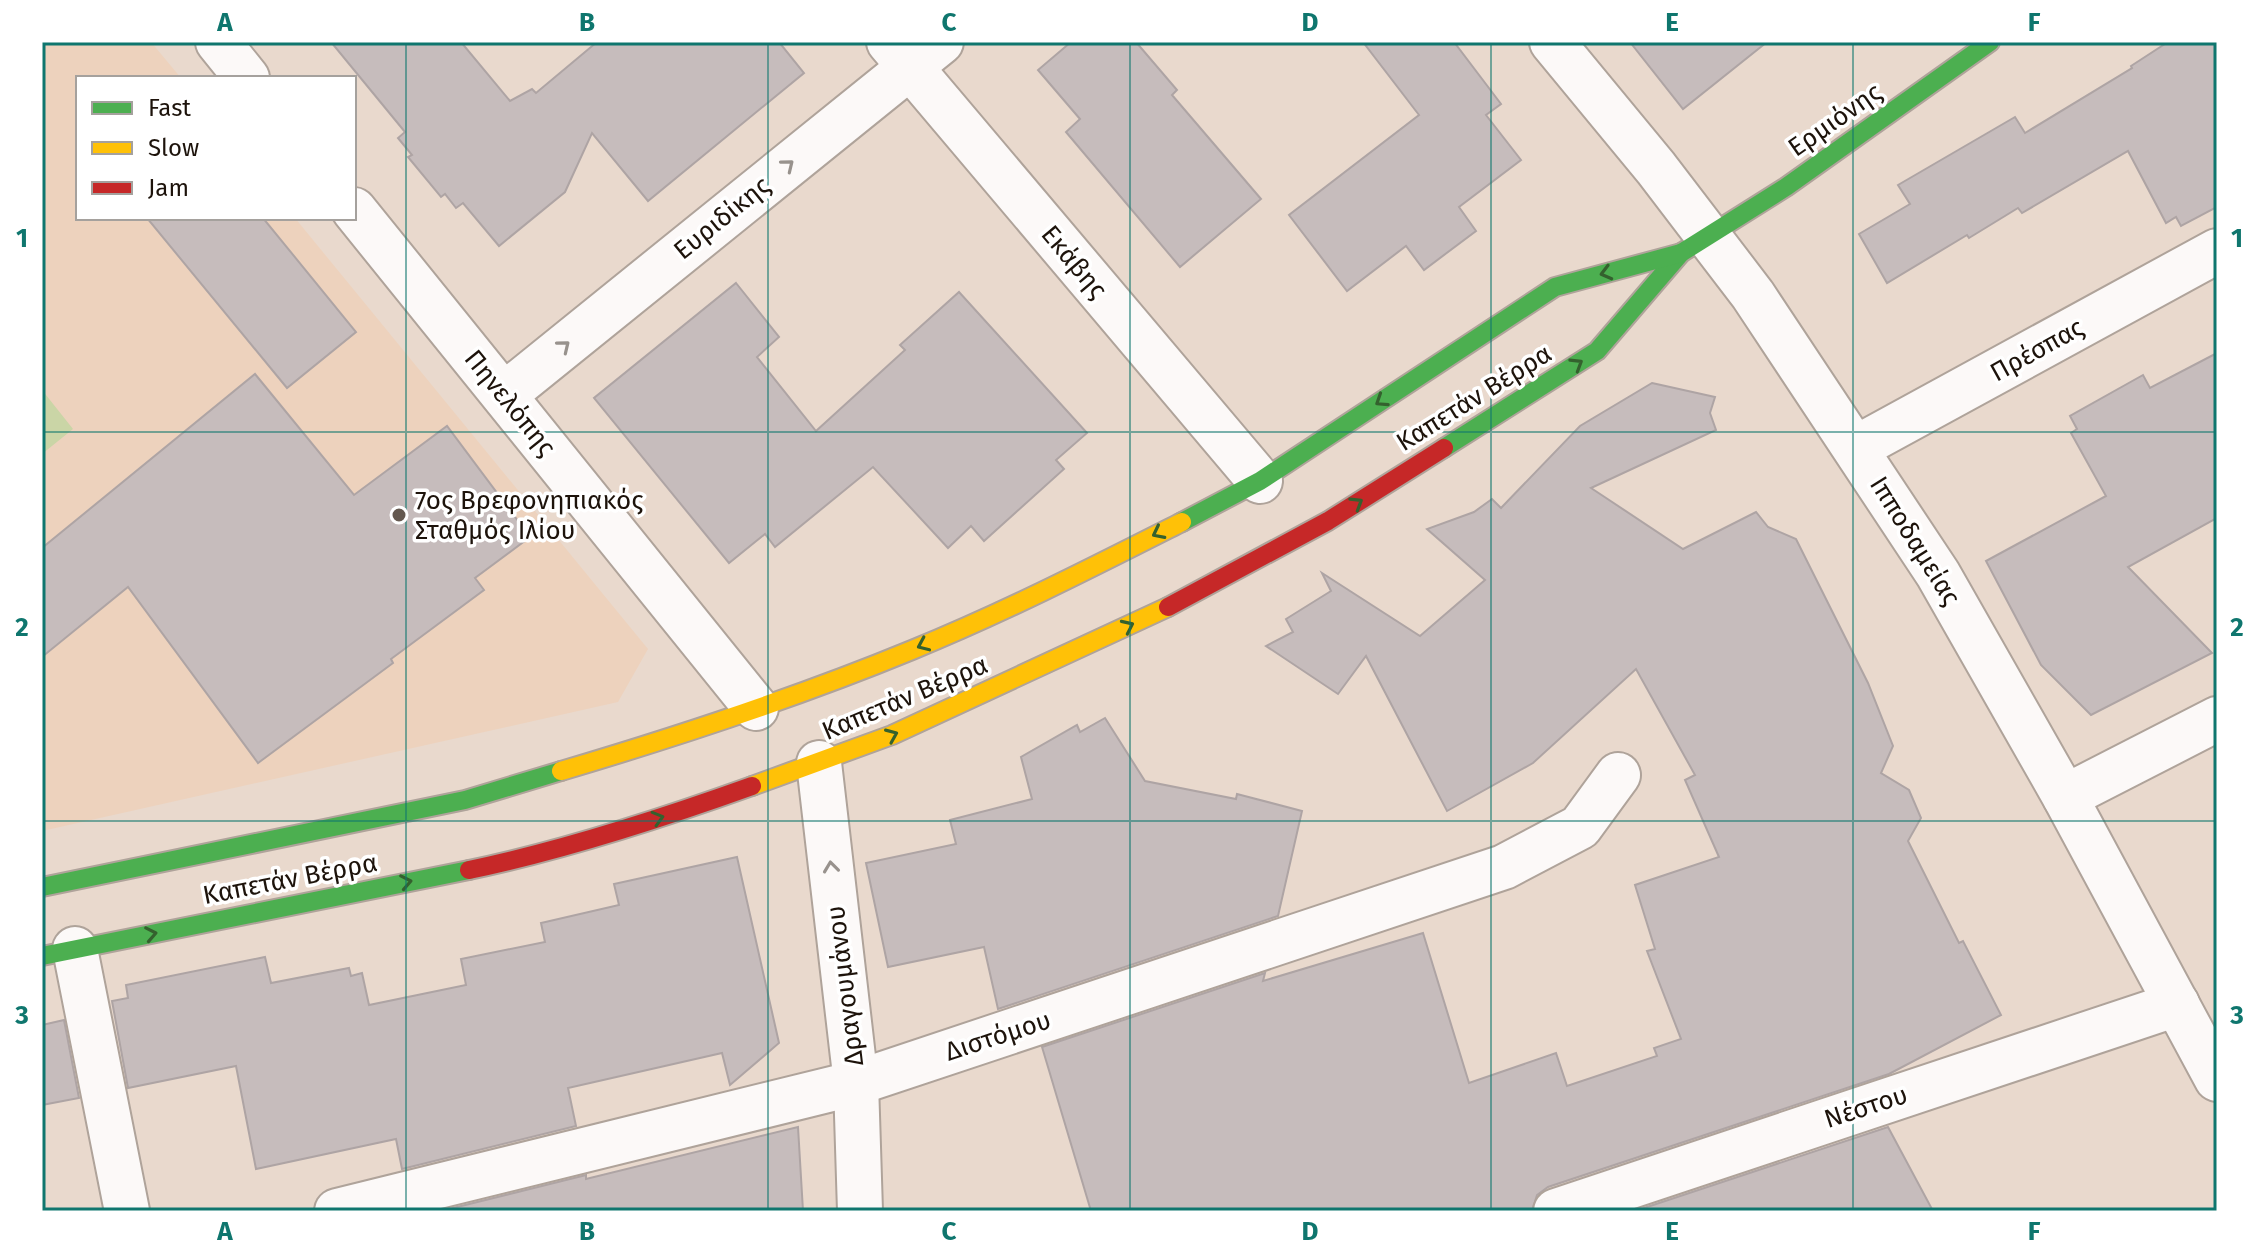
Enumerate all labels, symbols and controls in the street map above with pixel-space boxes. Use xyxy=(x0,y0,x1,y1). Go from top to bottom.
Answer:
text: A xyxy=(216,7,233,38)
text: B xyxy=(579,7,595,38)
text: C xyxy=(942,7,957,38)
text: D xyxy=(1302,7,1319,38)
text: E xyxy=(1665,7,1679,38)
text: F xyxy=(2028,7,2041,38)
legend xyxy=(76,76,356,220)
street label: Ερμιόνης xyxy=(1782,77,1888,163)
text: Fast xyxy=(148,94,191,122)
text: Slow xyxy=(148,134,199,162)
one-way arrow xyxy=(779,160,794,174)
street label: Ευριδίκης xyxy=(668,170,776,266)
text: Jam xyxy=(148,174,189,202)
street label: Εκάβης xyxy=(1035,219,1113,305)
text: 1 xyxy=(16,223,28,254)
text: 1 xyxy=(2231,223,2243,254)
one-way arrow xyxy=(1599,264,1613,281)
street label: Πρέσπας xyxy=(1985,312,2089,388)
street label: Καπετάν Βέρρα xyxy=(1391,338,1557,458)
one-way arrow xyxy=(555,341,569,356)
street label: Πηνελόπης xyxy=(458,344,562,462)
one-way arrow xyxy=(1568,358,1582,373)
one-way arrow xyxy=(1376,391,1390,406)
street label: Ιπποδαμείας xyxy=(1863,471,1967,611)
place label: 7ος Βρεφονηπιακός Σταθμός Ιλίου xyxy=(415,485,643,546)
one-way arrow xyxy=(1348,497,1363,512)
marker: 7ος Βρεφονηπιακός Σταθμός Ιλίου xyxy=(390,506,408,524)
one-way arrow xyxy=(1152,524,1166,539)
text: 2 xyxy=(15,612,29,643)
text: 2 xyxy=(2230,612,2244,643)
one-way arrow xyxy=(1120,620,1134,636)
one-way arrow xyxy=(917,635,932,651)
street label: Καπετάν Βέρρα xyxy=(817,649,993,747)
one-way arrow xyxy=(884,728,898,744)
one-way arrow xyxy=(650,811,664,827)
street label: Καπετάν Βέρρα xyxy=(200,847,380,911)
one-way arrow xyxy=(823,860,840,873)
one-way arrow xyxy=(399,874,412,891)
street label: Δραγουμάνου xyxy=(820,904,870,1068)
one-way arrow xyxy=(144,926,158,943)
text: 3 xyxy=(14,1000,29,1031)
text: 3 xyxy=(2229,1000,2244,1031)
street label: Διστόμου xyxy=(941,1004,1055,1068)
street label: Νέστου xyxy=(1820,1079,1912,1135)
text: A xyxy=(216,1216,233,1247)
text: B xyxy=(579,1216,595,1247)
text: C xyxy=(942,1216,957,1247)
text: D xyxy=(1302,1216,1319,1247)
text: E xyxy=(1665,1216,1679,1247)
text: F xyxy=(2028,1216,2041,1247)

